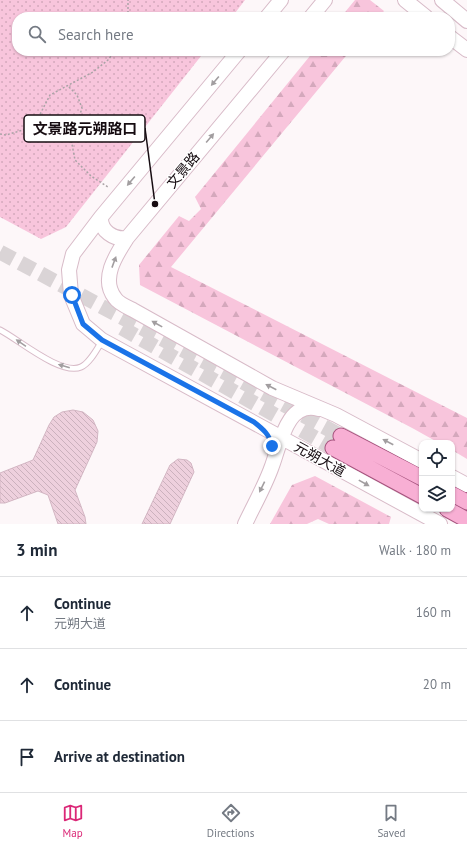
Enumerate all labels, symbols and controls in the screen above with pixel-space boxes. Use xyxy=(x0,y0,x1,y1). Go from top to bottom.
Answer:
search box xyxy=(12,12,455,56)
icon: search xyxy=(26,23,48,45)
text: Search here xyxy=(58,25,134,44)
one-way arrow xyxy=(210,76,219,86)
callout: 文景路元朔路口 xyxy=(24,115,145,142)
text: 文景路元朔路口 xyxy=(32,119,138,138)
one-way arrow xyxy=(206,132,215,143)
street label: 文景路 xyxy=(163,148,203,192)
one-way arrow xyxy=(127,175,136,186)
one-way arrow xyxy=(111,255,117,267)
route start xyxy=(63,286,81,304)
one-way arrow xyxy=(151,320,163,327)
one-way arrow xyxy=(15,339,26,347)
one-way arrow xyxy=(57,363,69,369)
one-way arrow xyxy=(265,383,276,390)
route end xyxy=(263,437,281,455)
street label: 元朔大道 xyxy=(291,438,349,480)
one-way arrow xyxy=(382,439,394,446)
map controls xyxy=(419,440,455,512)
button: locate xyxy=(419,440,455,476)
button: layers xyxy=(419,476,455,512)
one-way arrow xyxy=(358,480,370,486)
one-way arrow xyxy=(259,481,265,493)
text: 3 min xyxy=(16,539,57,561)
text: Walk · 180 m xyxy=(379,542,451,559)
text: Continue xyxy=(54,594,111,613)
icon: ahead xyxy=(16,602,38,624)
text: 160 m xyxy=(416,604,451,621)
text: 元朔大道 xyxy=(54,615,106,632)
icon: ahead xyxy=(16,674,38,696)
text: Continue xyxy=(54,675,111,694)
text: 20 m xyxy=(423,676,451,693)
icon: arrive xyxy=(16,746,38,768)
text: Arrive at destination xyxy=(54,747,185,766)
tab: Map xyxy=(62,802,84,840)
tab: Directions xyxy=(207,802,254,840)
tab: Saved xyxy=(377,802,405,840)

